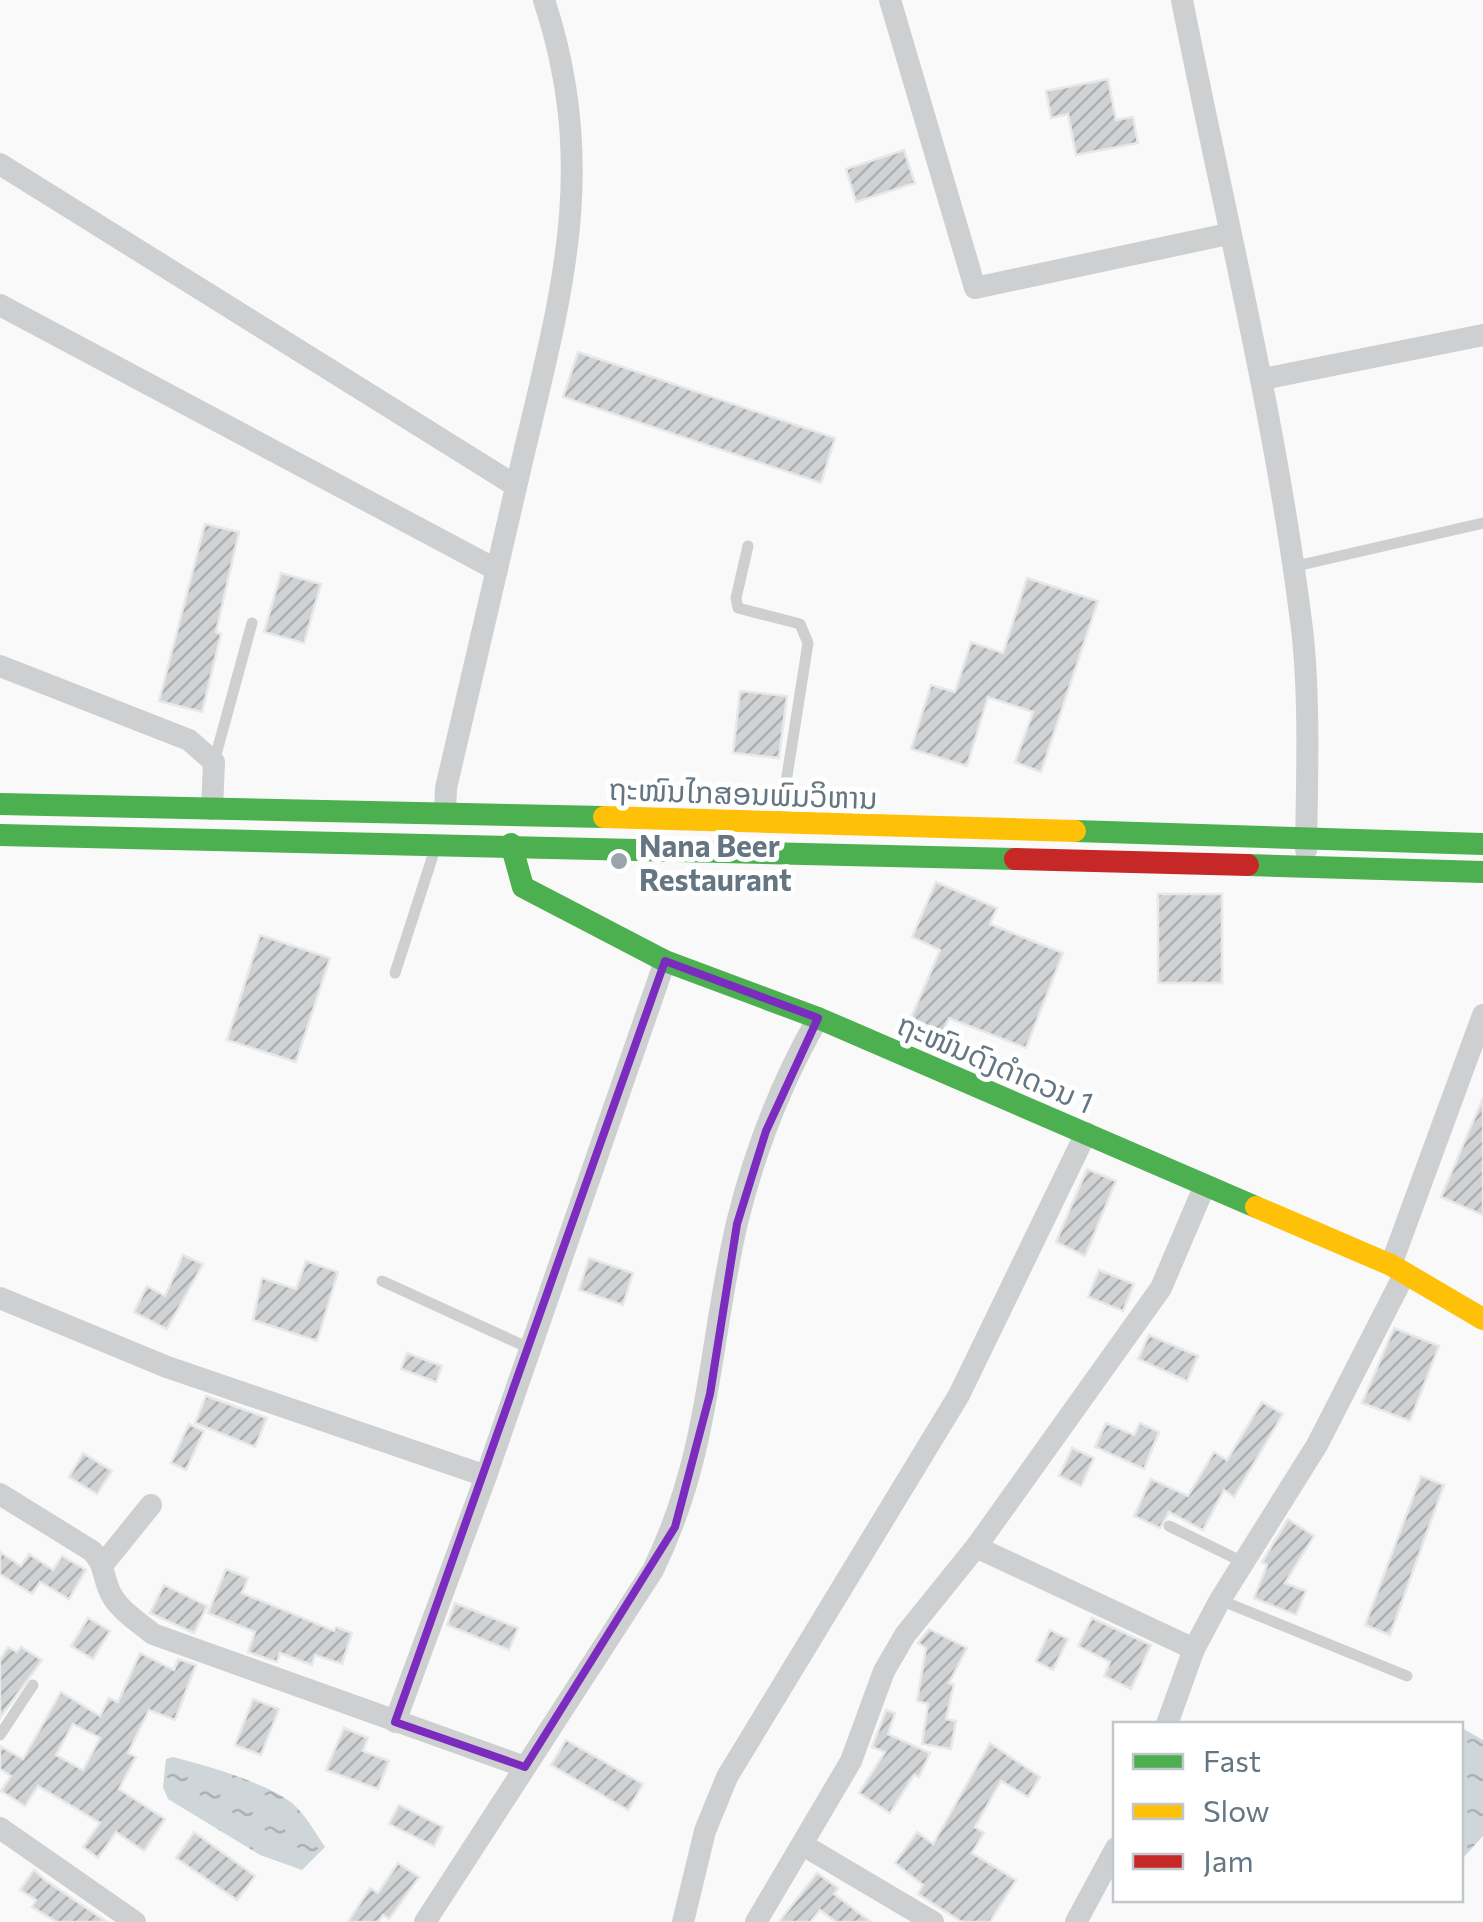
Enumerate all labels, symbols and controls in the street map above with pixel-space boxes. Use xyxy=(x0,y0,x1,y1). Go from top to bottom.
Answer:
street label: ຖະໜົນໄກສອນພົມວິຫານ xyxy=(608,769,878,815)
place label: Nana Beer Restaurant xyxy=(639,826,792,897)
marker: Nana Beer Restaurant xyxy=(608,850,630,872)
street label: ຖະໜົນດົງດຳດວນ 1 xyxy=(892,1004,1100,1120)
legend xyxy=(1113,1722,1463,1902)
text: Fast xyxy=(1203,1741,1261,1778)
text: Slow xyxy=(1203,1791,1270,1828)
text: Jam xyxy=(1203,1841,1254,1878)

